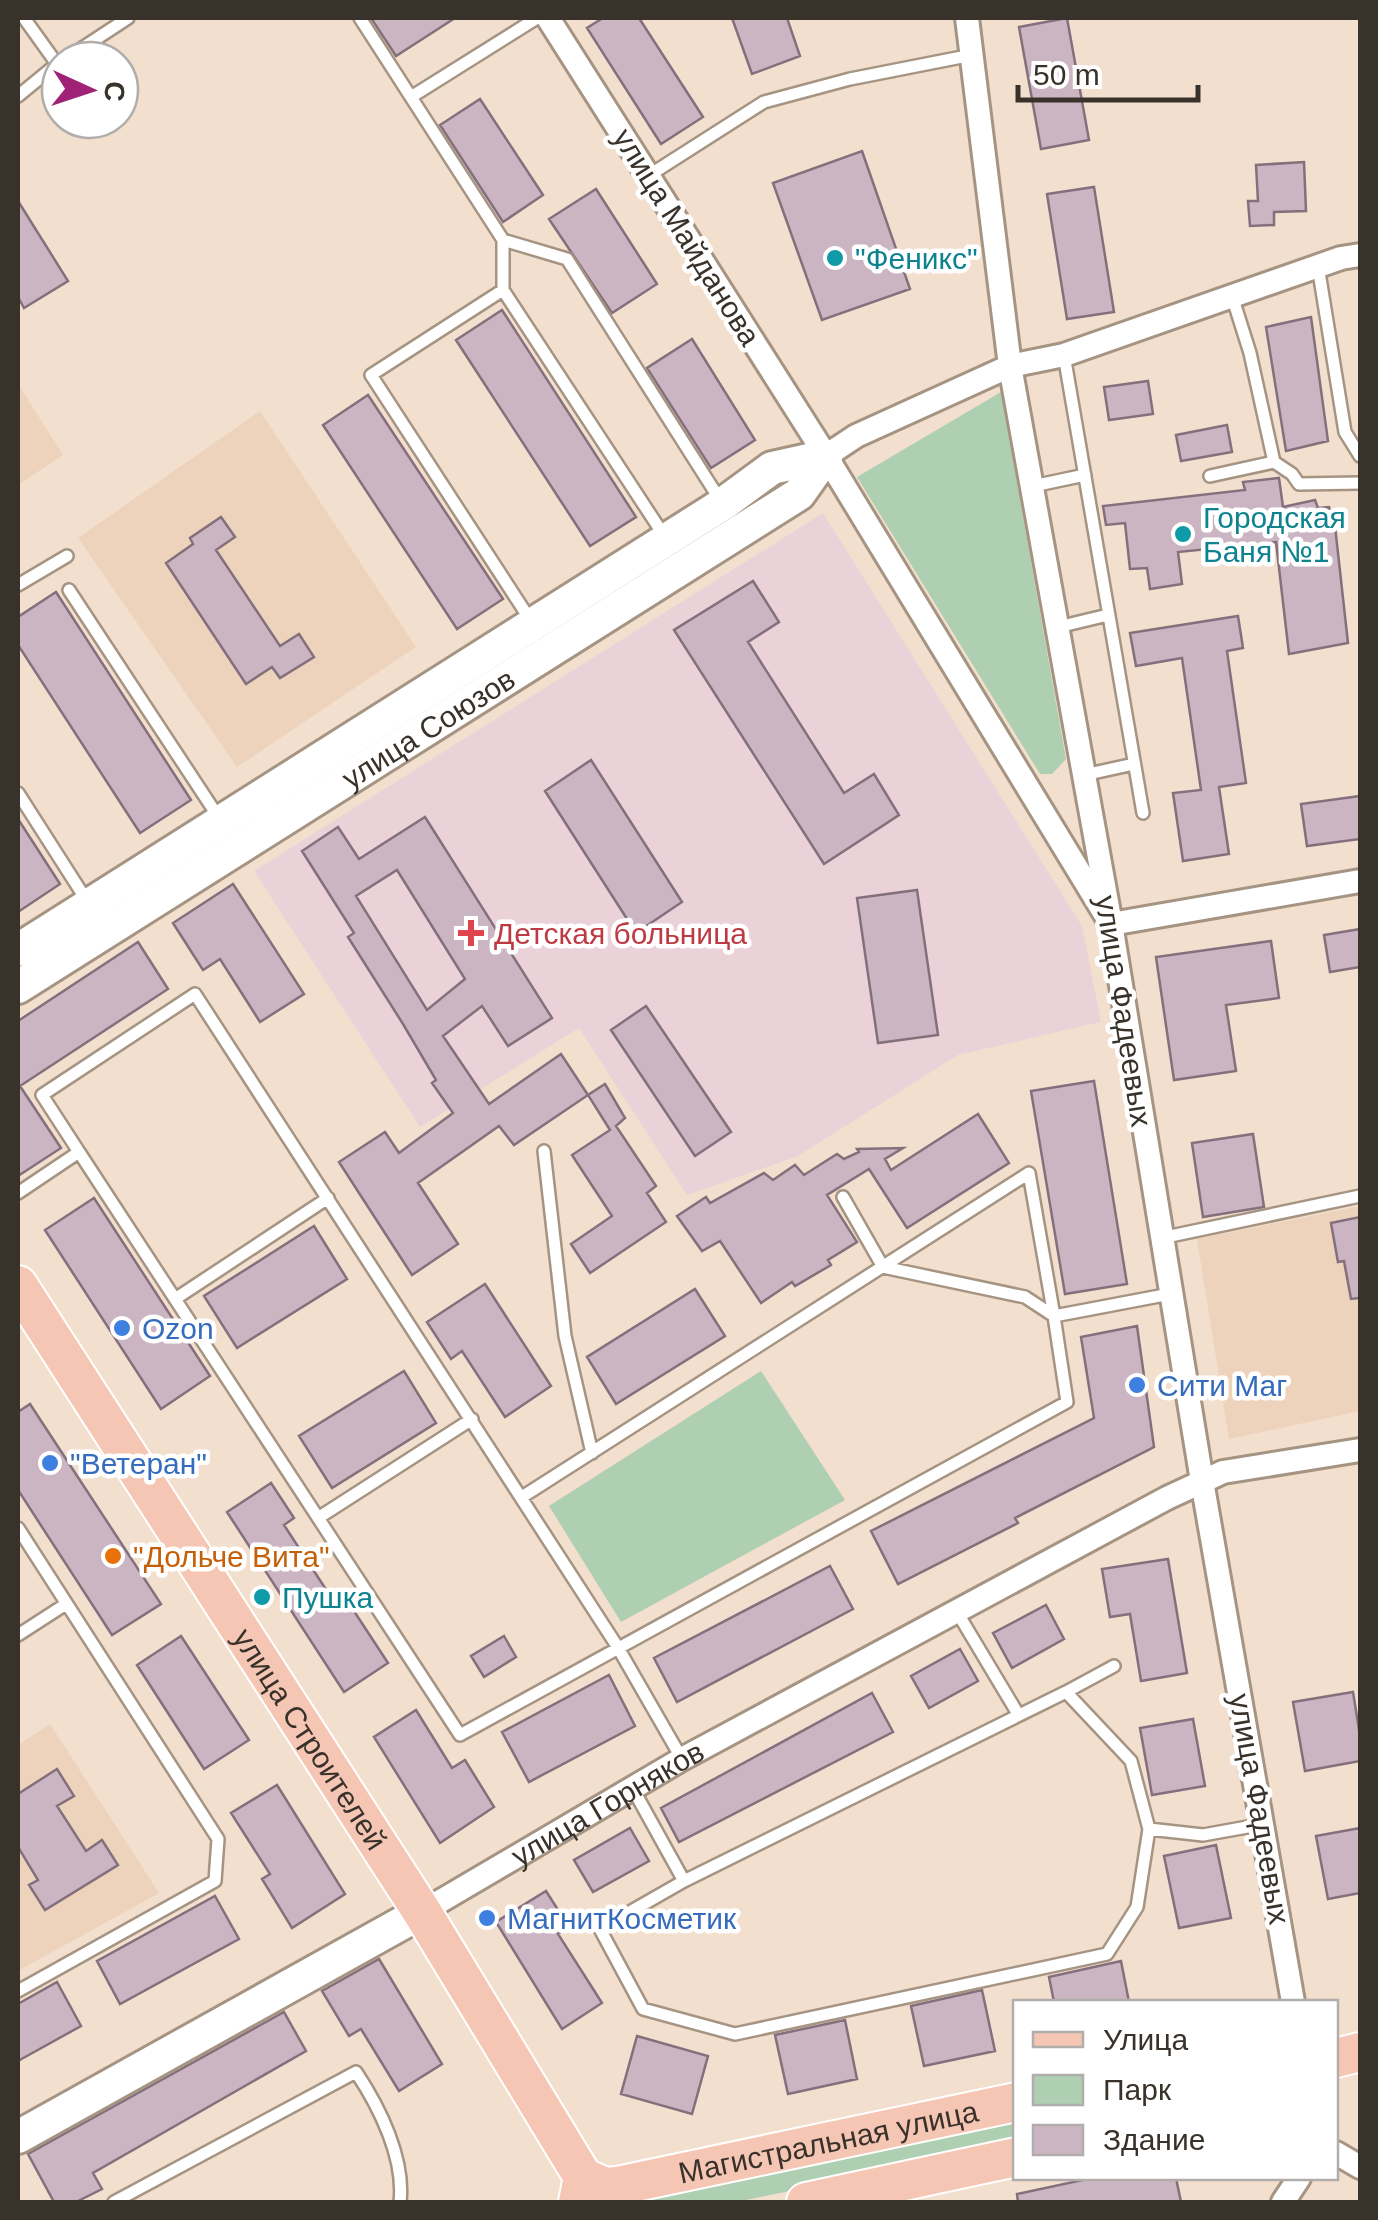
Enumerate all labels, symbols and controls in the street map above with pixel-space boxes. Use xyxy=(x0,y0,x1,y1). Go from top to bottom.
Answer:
north arrow xyxy=(40,40,140,140)
scale bar xyxy=(1018,40,1198,102)
text: 50 m xyxy=(1033,58,1100,91)
text: С xyxy=(98,80,130,102)
street label: улица Майданова xyxy=(607,123,767,352)
place label: "Феникс" xyxy=(855,242,978,275)
marker: "Феникс" xyxy=(824,247,846,269)
place label: Городская Баня №1 xyxy=(1203,501,1346,568)
marker: Городская Баня №1 xyxy=(1172,523,1194,545)
street label: улица Союзов xyxy=(336,661,521,795)
street label: улица Фадеевых xyxy=(1089,893,1159,1129)
place label: Детская больница xyxy=(494,917,747,950)
marker: Детская больница xyxy=(458,920,484,946)
place label: Ozon xyxy=(142,1312,214,1345)
marker: Ozon xyxy=(111,1317,133,1339)
place label: Сити Маг xyxy=(1157,1369,1287,1402)
marker: Сити Маг xyxy=(1126,1374,1148,1396)
place label: "Ветеран" xyxy=(70,1447,207,1480)
marker: "Ветеран" xyxy=(39,1452,61,1474)
place label: "Дольче Вита" xyxy=(133,1540,330,1573)
marker: "Дольче Вита" xyxy=(102,1545,124,1567)
place label: Пушка xyxy=(282,1581,373,1614)
marker: Пушка xyxy=(251,1586,273,1608)
street label: улица Строителей xyxy=(227,1622,394,1856)
street label: улица Фадеевых xyxy=(1223,1691,1297,1927)
street label: улица Горняков xyxy=(505,1734,709,1872)
place label: МагнитКосметик xyxy=(507,1902,737,1935)
marker: МагнитКосметик xyxy=(476,1907,498,1929)
legend xyxy=(1013,2000,1338,2180)
text: Улица xyxy=(1103,2023,1188,2056)
text: Парк xyxy=(1103,2073,1172,2106)
street label: Магистральная улица xyxy=(675,2094,981,2189)
text: Здание xyxy=(1103,2123,1205,2156)

